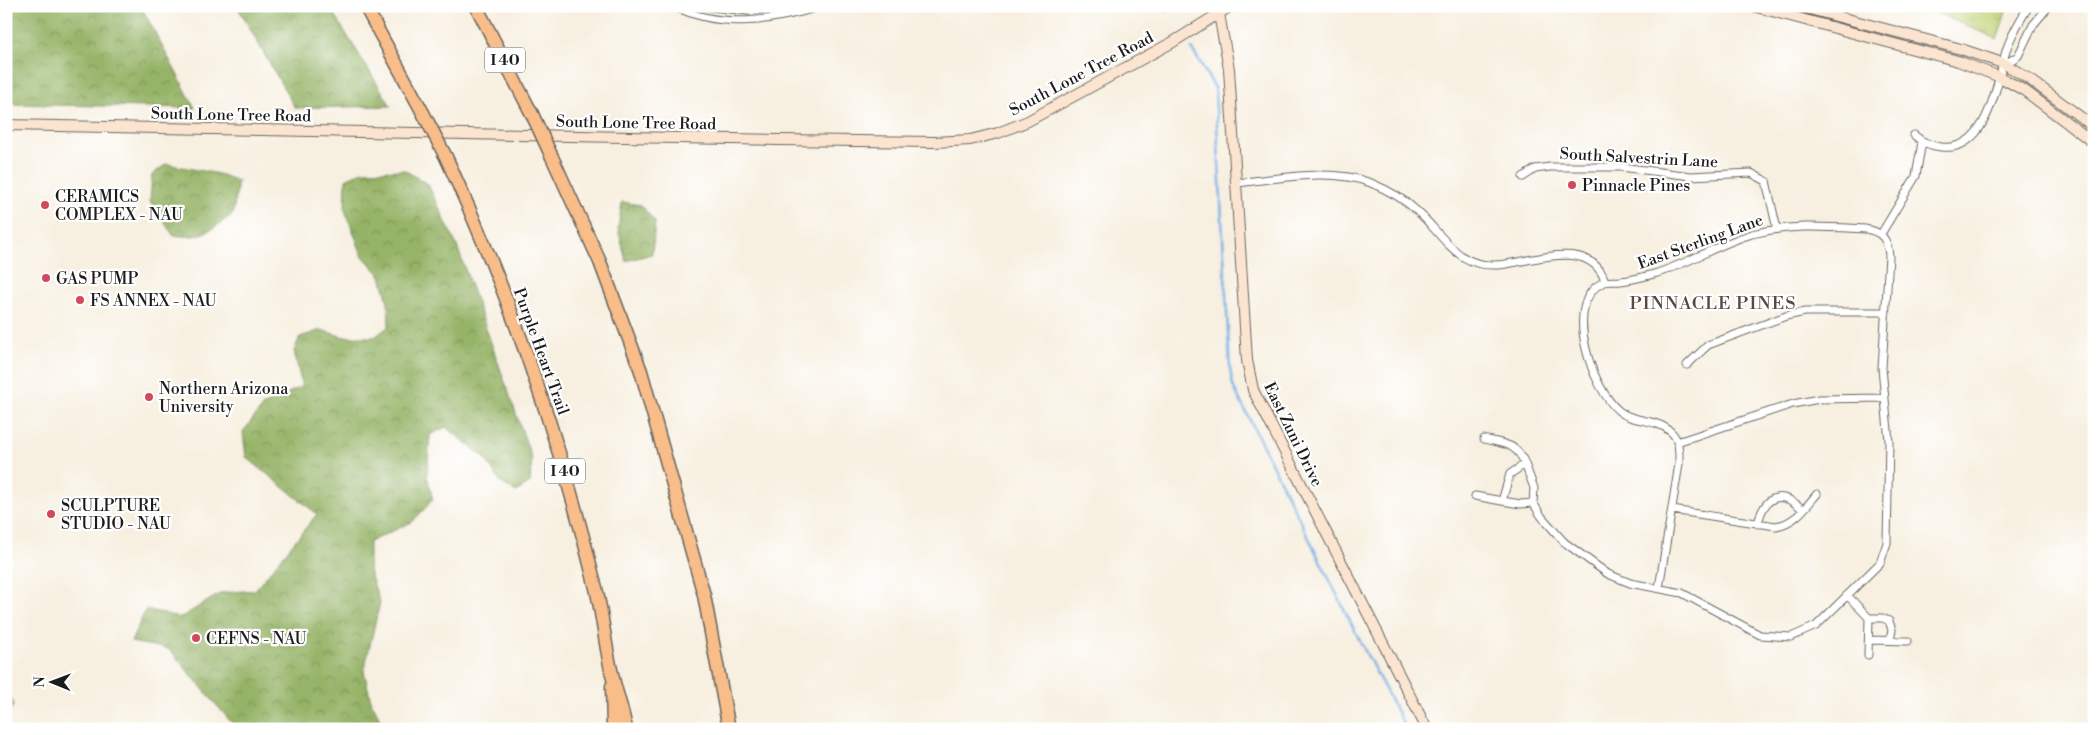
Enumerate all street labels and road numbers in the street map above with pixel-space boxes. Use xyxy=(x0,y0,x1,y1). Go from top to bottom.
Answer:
street label: South Lone Tree Road xyxy=(1006,27,1157,120)
road number: I 40 xyxy=(485,48,525,72)
street label: South Lone Tree Road xyxy=(151,104,311,126)
street label: South Lone Tree Road xyxy=(556,112,716,134)
street label: South Salvestrin Lane xyxy=(1559,144,1719,172)
street label: East Sterling Lane xyxy=(1635,210,1766,274)
street label: Purple Heart Trail xyxy=(509,285,573,418)
street label: East Zuni Drive xyxy=(1259,379,1327,490)
road number: I 40 xyxy=(545,458,585,484)

